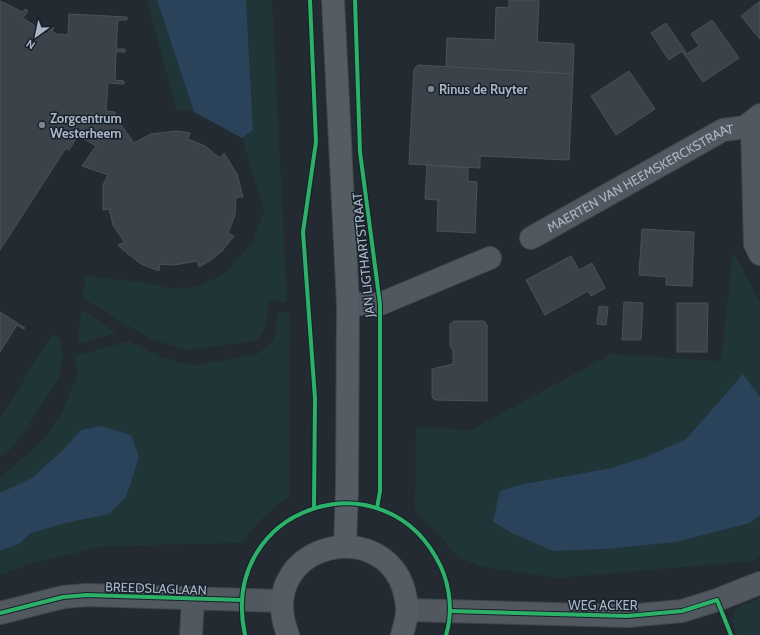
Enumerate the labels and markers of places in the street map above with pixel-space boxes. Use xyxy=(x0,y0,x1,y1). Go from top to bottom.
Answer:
place label: Rinus de Ruyter xyxy=(439,81,528,97)
marker: Rinus de Ruyter xyxy=(426,84,436,94)
place label: Zorgcentrum Westerheem xyxy=(50,110,122,141)
marker: Zorgcentrum Westerheem xyxy=(37,120,47,130)

